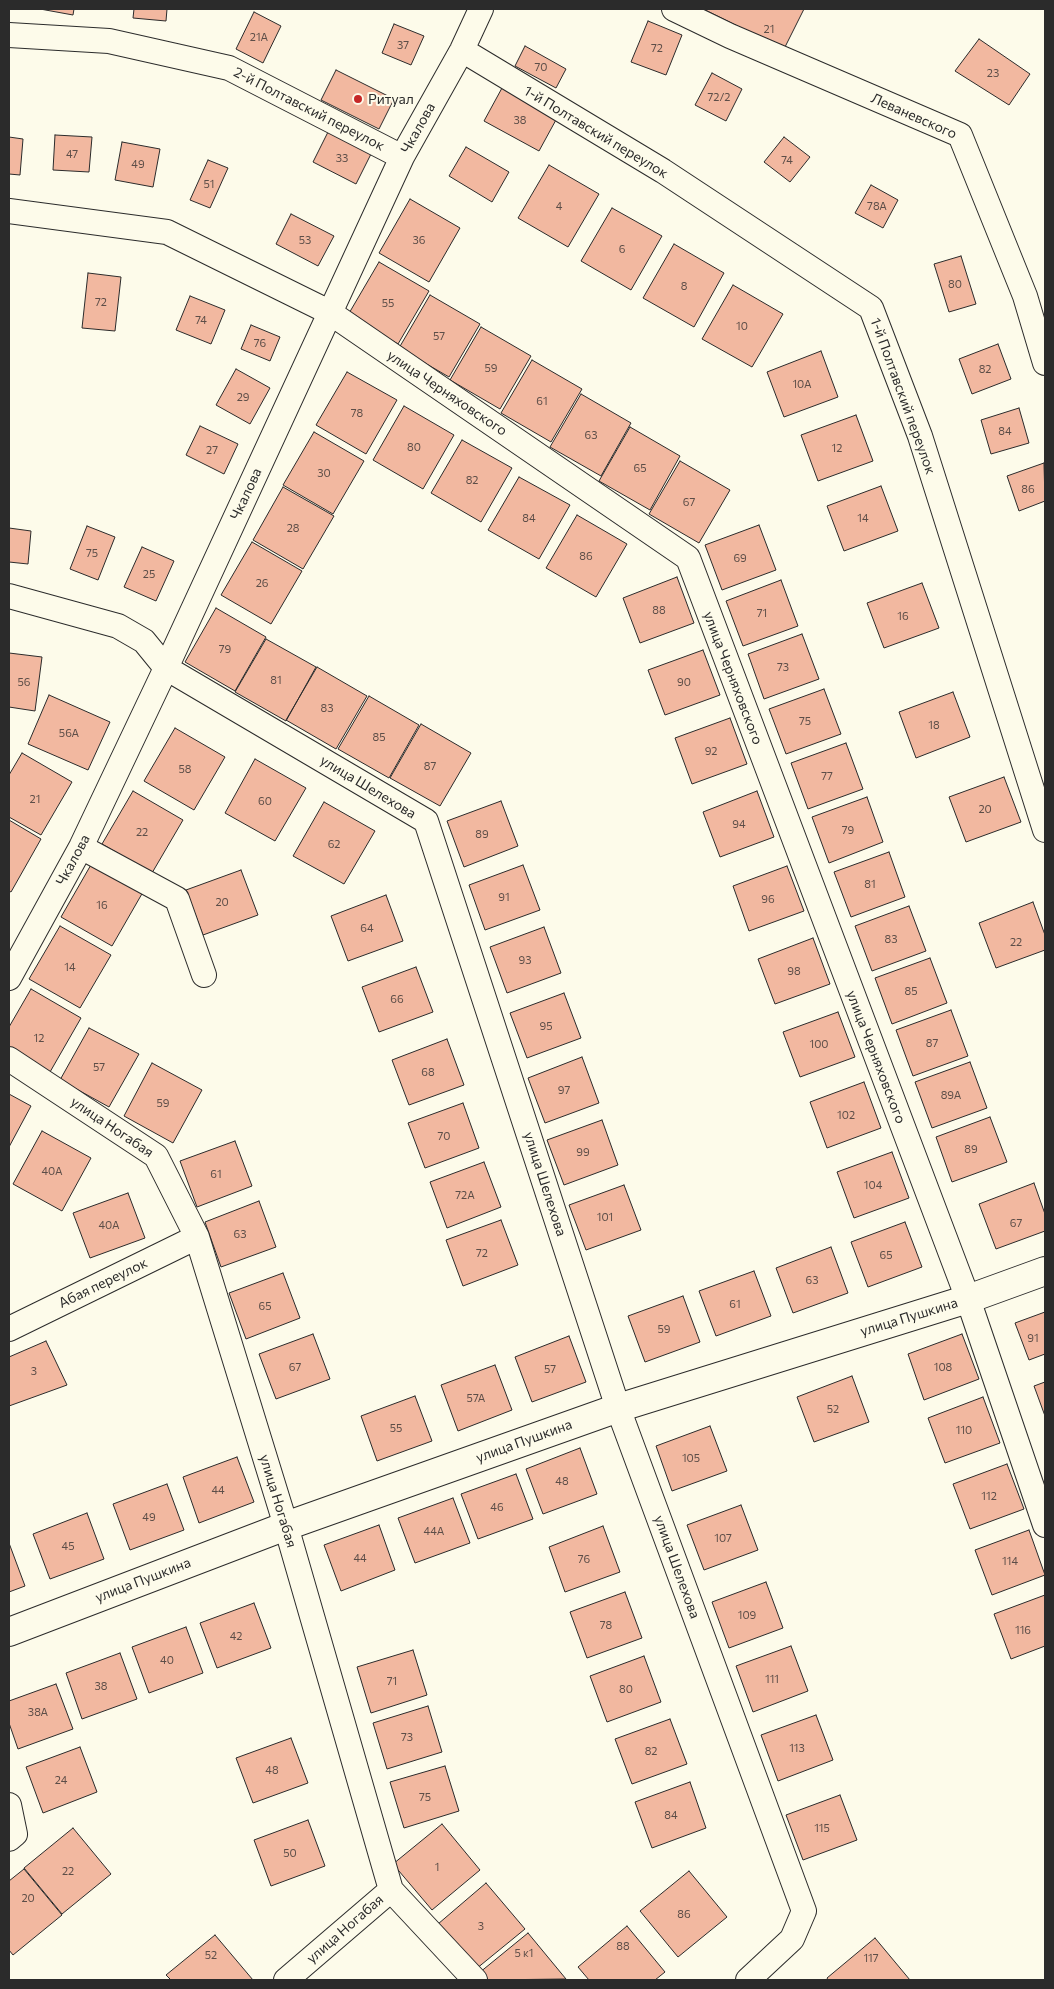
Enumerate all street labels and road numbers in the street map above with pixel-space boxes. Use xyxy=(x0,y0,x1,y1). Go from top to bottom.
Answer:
street label: 2-й Полтавский переулок xyxy=(231,64,387,154)
street label: 1-й Полтавский переулок xyxy=(521,82,671,182)
street label: Леваневского xyxy=(868,90,960,142)
street label: Чкалова xyxy=(397,100,439,156)
street label: 1-й Полтавский переулок xyxy=(867,315,939,477)
street label: улица Черняховского xyxy=(384,347,510,439)
street label: Чкалова xyxy=(227,465,265,523)
street label: улица Черняховского xyxy=(700,609,766,747)
street label: улица Шелехова xyxy=(317,752,419,822)
street label: Чкалова xyxy=(53,832,93,888)
street label: улица Черняховского xyxy=(843,988,909,1126)
street label: улица Ногабая xyxy=(67,1093,157,1161)
street label: улица Шелехова xyxy=(520,1130,570,1238)
street label: Абая переулок xyxy=(56,1254,150,1312)
street label: улица Пушкина xyxy=(858,1294,960,1340)
street label: улица Пушкина xyxy=(474,1416,574,1466)
street label: улица Ногабая xyxy=(256,1452,300,1550)
street label: улица Шелехова xyxy=(651,1513,703,1621)
street label: улица Пушкина xyxy=(93,1554,193,1606)
street label: улица Ногабая xyxy=(303,1891,387,1967)

